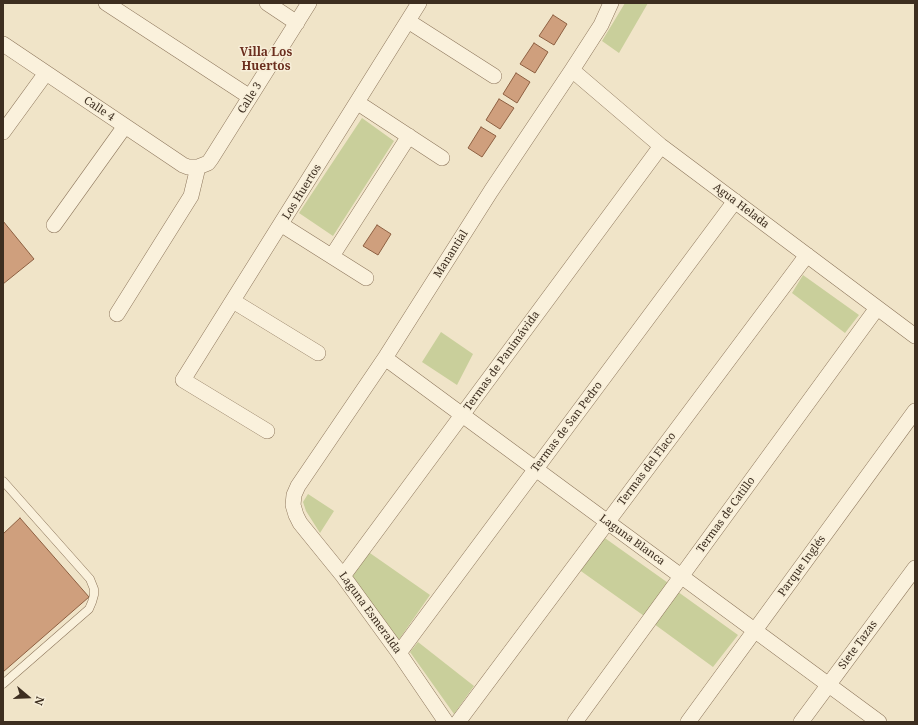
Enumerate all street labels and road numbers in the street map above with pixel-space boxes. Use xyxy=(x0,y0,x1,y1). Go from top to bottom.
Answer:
street label: Calle 3 xyxy=(235,80,265,116)
street label: Calle 4 xyxy=(81,94,117,124)
street label: Los Huertos xyxy=(280,162,324,222)
street label: Agua Helada xyxy=(710,181,772,231)
street label: Manantial xyxy=(431,228,471,280)
street label: Termas de Panimávida xyxy=(461,309,543,413)
street label: Termas de San Pedro xyxy=(529,379,605,475)
street label: Termas del Flaco xyxy=(615,430,679,508)
street label: Termas de Catillo xyxy=(694,474,758,556)
street label: Laguna Blanca xyxy=(597,512,667,568)
street label: Parque Inglés xyxy=(776,533,828,599)
street label: Laguna Esmeralda xyxy=(336,570,404,656)
street label: Siete Tazas xyxy=(836,618,880,672)

